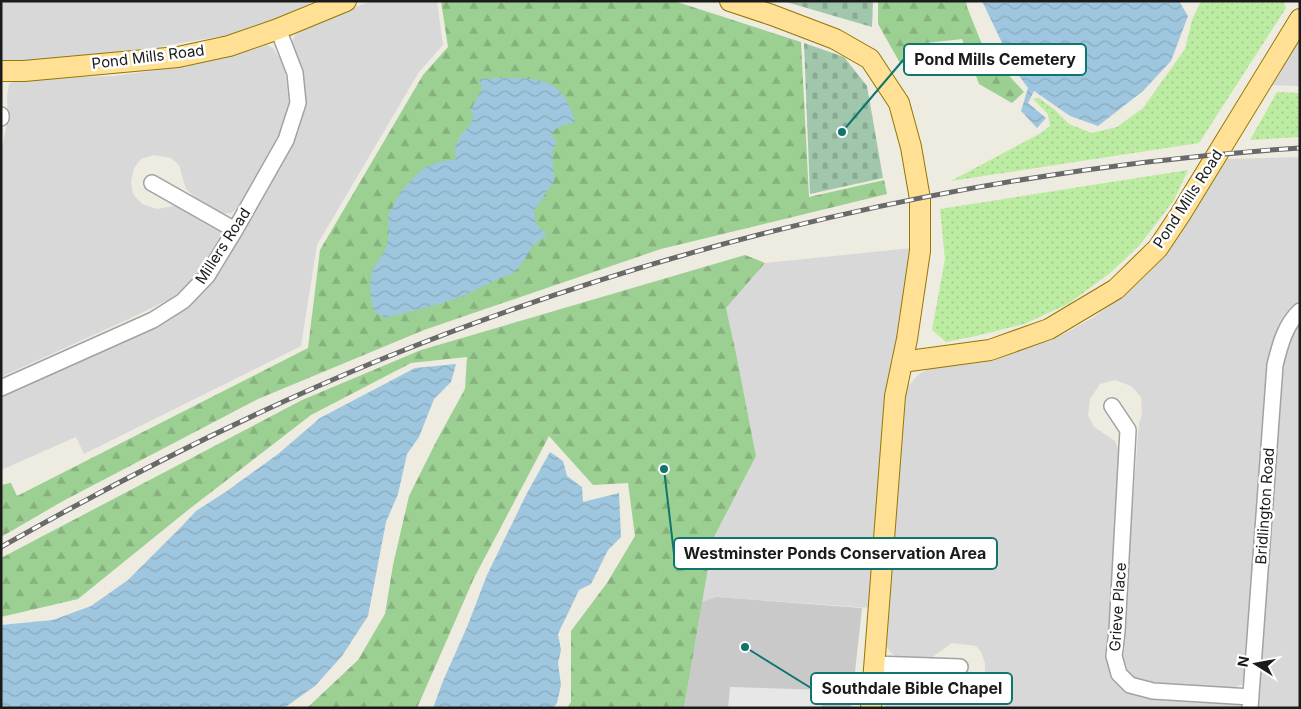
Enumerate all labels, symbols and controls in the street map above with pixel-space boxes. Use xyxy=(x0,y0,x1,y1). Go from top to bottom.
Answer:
street label: Pond Mills Road xyxy=(90,40,205,73)
callout: Pond Mills Cemetery xyxy=(904,44,1086,75)
text: Pond Mills Cemetery xyxy=(914,49,1076,69)
street label: Pond Mills Road xyxy=(1149,146,1226,252)
street label: Millers Road xyxy=(191,204,254,287)
street label: Bridlington Road xyxy=(1251,447,1278,565)
callout: Westminster Ponds Conservation Area xyxy=(674,538,997,569)
text: Westminster Ponds Conservation Area xyxy=(684,543,986,563)
street label: Grieve Place xyxy=(1105,562,1130,652)
north arrow xyxy=(1231,639,1281,689)
text: N xyxy=(1233,655,1252,668)
callout: Southdale Bible Chapel xyxy=(811,673,1012,704)
text: Southdale Bible Chapel xyxy=(822,678,1002,698)

